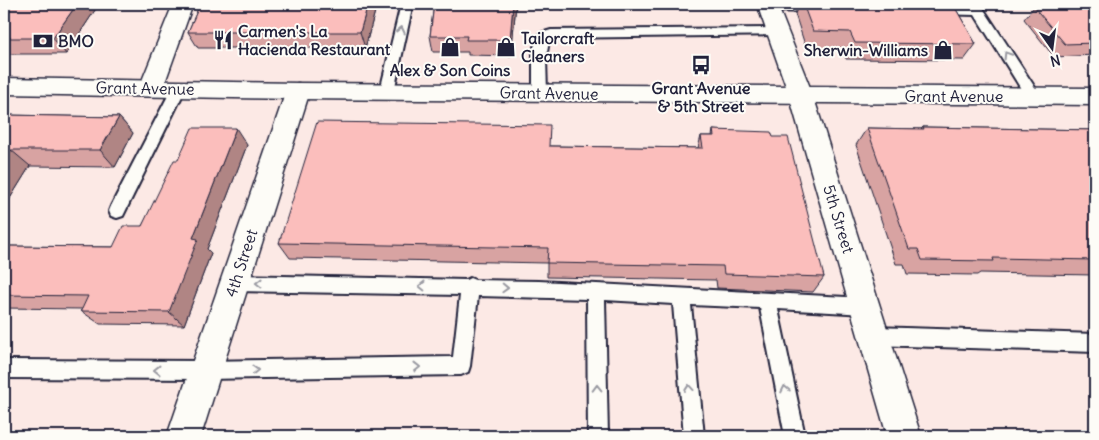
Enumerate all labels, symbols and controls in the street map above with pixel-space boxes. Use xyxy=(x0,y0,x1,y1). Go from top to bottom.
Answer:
place label: Carmen's La Hacienda Restaurant xyxy=(238,21,391,59)
north arrow xyxy=(1026,22,1076,72)
one-way arrow xyxy=(395,26,406,35)
place label: Tailorcraft Cleaners xyxy=(521,28,595,66)
restaurant icon: Carmen's La Hacienda Restaurant xyxy=(212,29,234,51)
bank icon: BMO xyxy=(32,30,54,52)
place label: BMO xyxy=(58,31,94,51)
shop icon: Alex & Son Coins xyxy=(439,36,461,58)
shop icon: Tailorcraft Cleaners xyxy=(495,36,517,58)
shop icon: Sherwin-Williams xyxy=(932,39,954,61)
place label: Sherwin-Williams xyxy=(804,40,928,60)
text: N xyxy=(1048,51,1062,71)
one-way arrow xyxy=(1004,52,1013,61)
bus stop icon: Grant Avenue & 5th Street xyxy=(690,54,712,76)
place label: Alex & Son Coins xyxy=(390,60,510,80)
street label: Grant Avenue xyxy=(95,77,195,99)
place label: Grant Avenue & 5th Street xyxy=(652,78,751,116)
street label: Grant Avenue xyxy=(499,82,599,104)
street label: Grant Avenue xyxy=(905,86,1004,106)
street label: 5th Street xyxy=(819,182,859,256)
street label: 4th Street xyxy=(221,226,262,300)
one-way arrow xyxy=(255,278,263,288)
one-way arrow xyxy=(417,280,425,291)
one-way arrow xyxy=(501,282,509,293)
one-way arrow xyxy=(414,362,421,372)
one-way arrow xyxy=(251,364,259,375)
one-way arrow xyxy=(153,365,160,375)
one-way arrow xyxy=(592,383,602,391)
one-way arrow xyxy=(684,383,695,391)
one-way arrow xyxy=(780,384,791,393)

